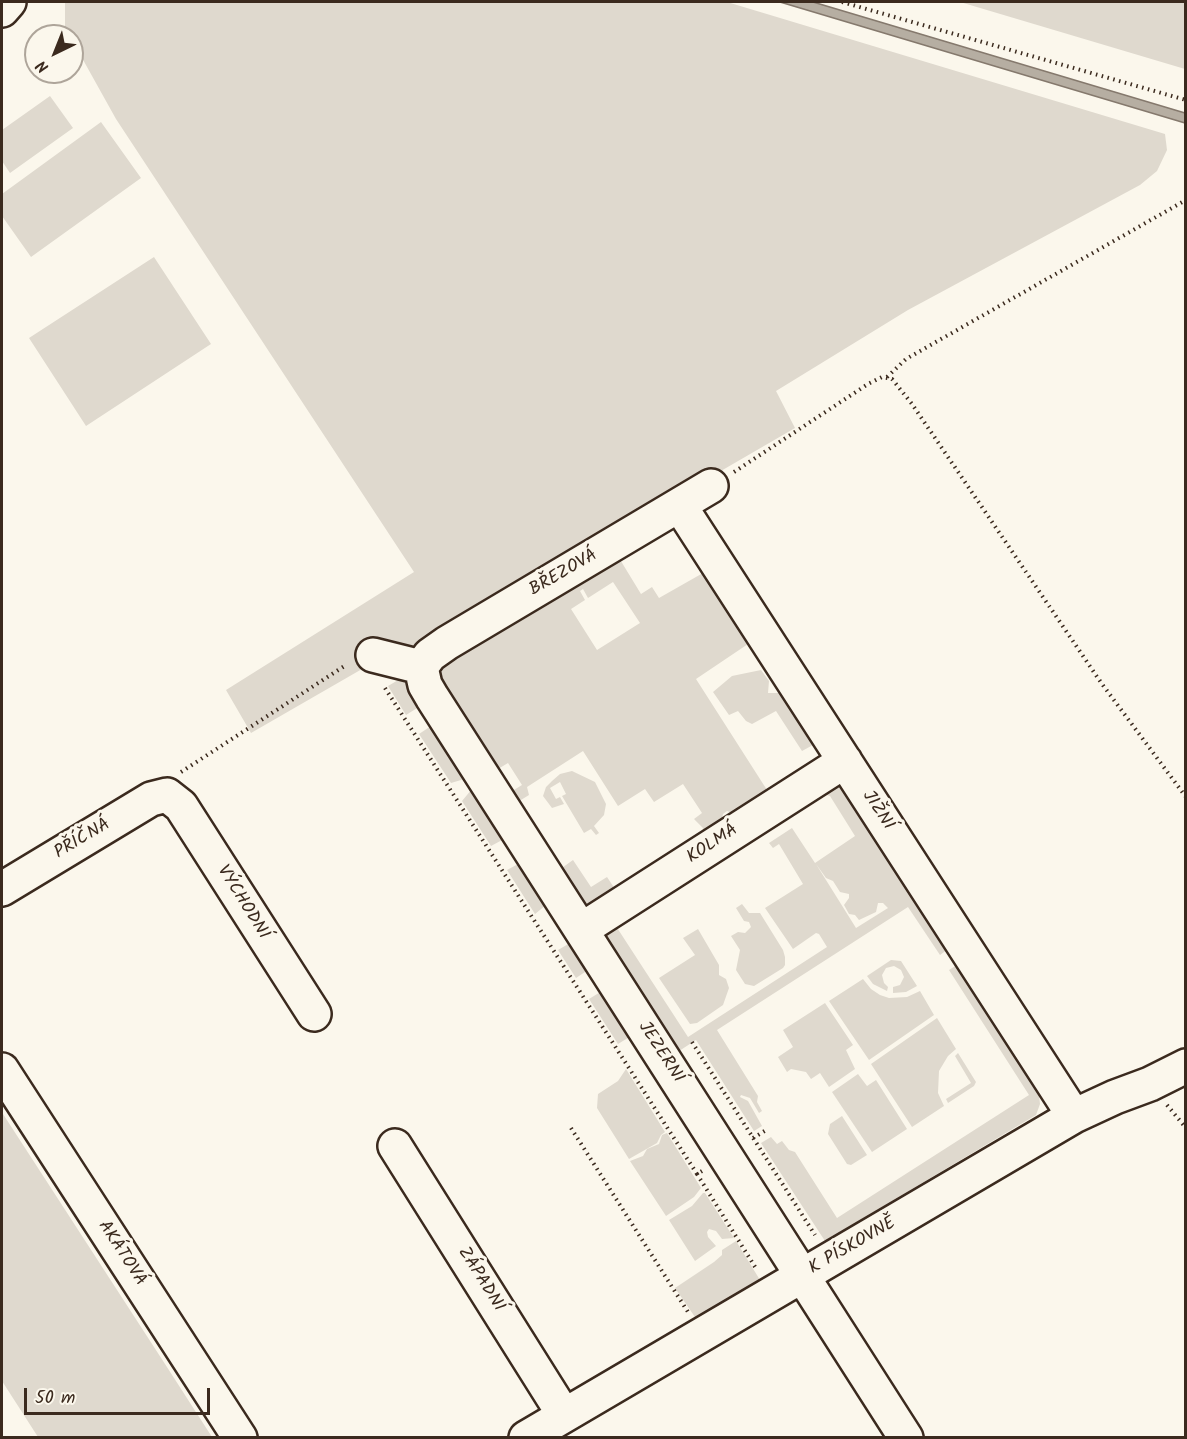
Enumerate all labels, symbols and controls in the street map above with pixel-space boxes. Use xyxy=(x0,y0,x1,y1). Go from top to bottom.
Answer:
north arrow xyxy=(24,24,84,84)
text: N xyxy=(31,53,55,79)
street label: BŘEZOVÁ xyxy=(526,546,602,602)
street label: JIŽNÍ xyxy=(856,787,898,835)
street label: PŘÍČNÁ xyxy=(51,815,115,865)
street label: KOLMÁ xyxy=(683,821,743,869)
street label: VÝCHODNÍ xyxy=(211,862,273,944)
street label: JEZERNÍ xyxy=(632,1018,688,1088)
street label: K PÍSKOVNĚ xyxy=(806,1213,900,1281)
street label: AKÁTOVÁ xyxy=(92,1217,150,1291)
street label: ZÁPADNÍ xyxy=(452,1244,508,1316)
scale bar xyxy=(27,1376,213,1414)
text: 50 m xyxy=(35,1384,75,1413)

